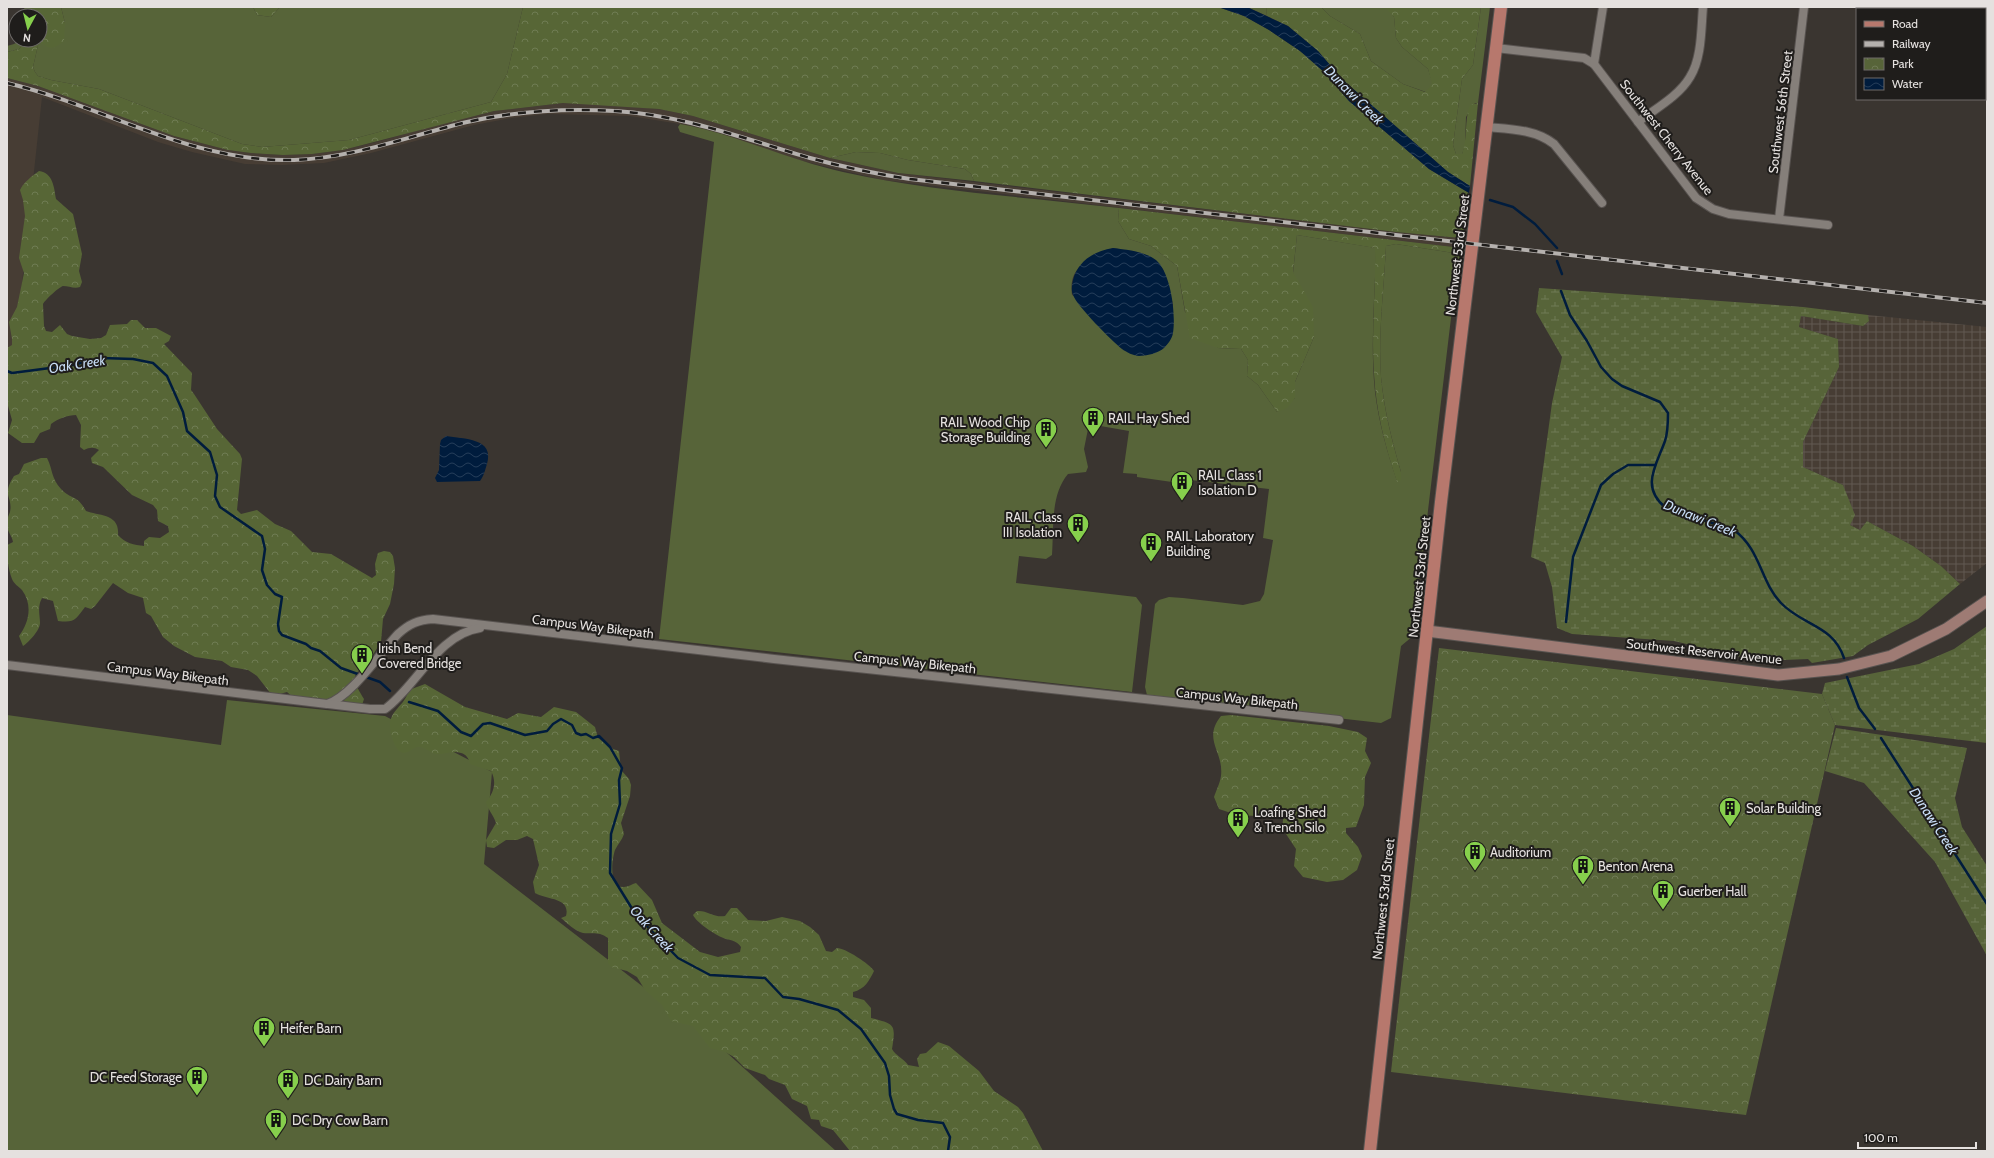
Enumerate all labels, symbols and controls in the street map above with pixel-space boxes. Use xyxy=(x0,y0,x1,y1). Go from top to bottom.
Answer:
north arrow xyxy=(8,8,48,48)
legend xyxy=(1856,8,1986,100)
text: Road xyxy=(1892,16,1918,31)
text: N xyxy=(22,31,31,45)
text: Railway xyxy=(1892,36,1930,51)
street label: Southwest 56th Street xyxy=(1765,49,1796,174)
text: Park xyxy=(1892,56,1914,71)
water label: Dunawi Creek xyxy=(1320,61,1388,129)
street label: Southwest Cherry Avenue xyxy=(1617,76,1717,198)
text: Water xyxy=(1892,76,1923,91)
street label: Northwest 53rd Street xyxy=(1442,193,1472,316)
water label: Oak Creek xyxy=(47,350,108,377)
building icon: RAIL Hay Shed xyxy=(1080,405,1106,438)
place label: RAIL Hay Shed xyxy=(1108,410,1190,426)
place label: RAIL Wood Chip Storage Building xyxy=(940,414,1031,445)
building icon: RAIL Wood Chip Storage Building xyxy=(1033,416,1059,449)
place label: RAIL Class 1 Isolation D xyxy=(1198,467,1262,498)
building icon: RAIL Class 1 Isolation D xyxy=(1169,469,1195,502)
water label: Dunawi Creek xyxy=(1661,495,1740,541)
place label: RAIL Class III Isolation xyxy=(1003,509,1063,540)
building icon: RAIL Class III Isolation xyxy=(1065,511,1091,544)
street label: Northwest 53rd Street xyxy=(1405,515,1433,638)
place label: RAIL Laboratory Building xyxy=(1166,528,1254,559)
building icon: RAIL Laboratory Building xyxy=(1138,530,1164,563)
street label: Campus Way Bikepath xyxy=(531,611,655,641)
street label: Southwest Reservoir Avenue xyxy=(1625,635,1783,667)
place label: Irish Bend Covered Bridge xyxy=(378,640,462,671)
building icon: Irish Bend Covered Bridge xyxy=(349,642,375,675)
street label: Campus Way Bikepath xyxy=(853,648,977,676)
street label: Campus Way Bikepath xyxy=(106,658,230,688)
street label: Campus Way Bikepath xyxy=(1175,684,1299,712)
water label: Dunawi Creek xyxy=(1906,784,1963,859)
building icon: Solar Building xyxy=(1717,795,1743,828)
place label: Solar Building xyxy=(1746,800,1822,816)
place label: Loafing Shed & Trench Silo xyxy=(1254,804,1326,835)
building icon: Loafing Shed & Trench Silo xyxy=(1225,806,1251,839)
street label: Northwest 53rd Street xyxy=(1369,837,1397,960)
building icon: Auditorium xyxy=(1462,839,1488,872)
place label: Auditorium xyxy=(1490,844,1551,860)
building icon: Benton Arena xyxy=(1570,853,1596,886)
place label: Benton Arena xyxy=(1598,858,1674,874)
building icon: Guerber Hall xyxy=(1650,878,1676,911)
place label: Guerber Hall xyxy=(1678,883,1747,899)
water label: Oak Creek xyxy=(626,902,678,957)
building icon: Heifer Barn xyxy=(251,1015,277,1048)
place label: Heifer Barn xyxy=(280,1020,342,1036)
building icon: DC Feed Storage xyxy=(184,1064,210,1097)
building icon: DC Dairy Barn xyxy=(275,1067,301,1100)
place label: DC Feed Storage xyxy=(90,1069,182,1085)
place label: DC Dairy Barn xyxy=(304,1072,382,1088)
building icon: DC Dry Cow Barn xyxy=(263,1107,289,1140)
place label: DC Dry Cow Barn xyxy=(292,1112,388,1128)
scale bar xyxy=(1858,1124,1976,1150)
text: 100 m xyxy=(1864,1130,1898,1145)

